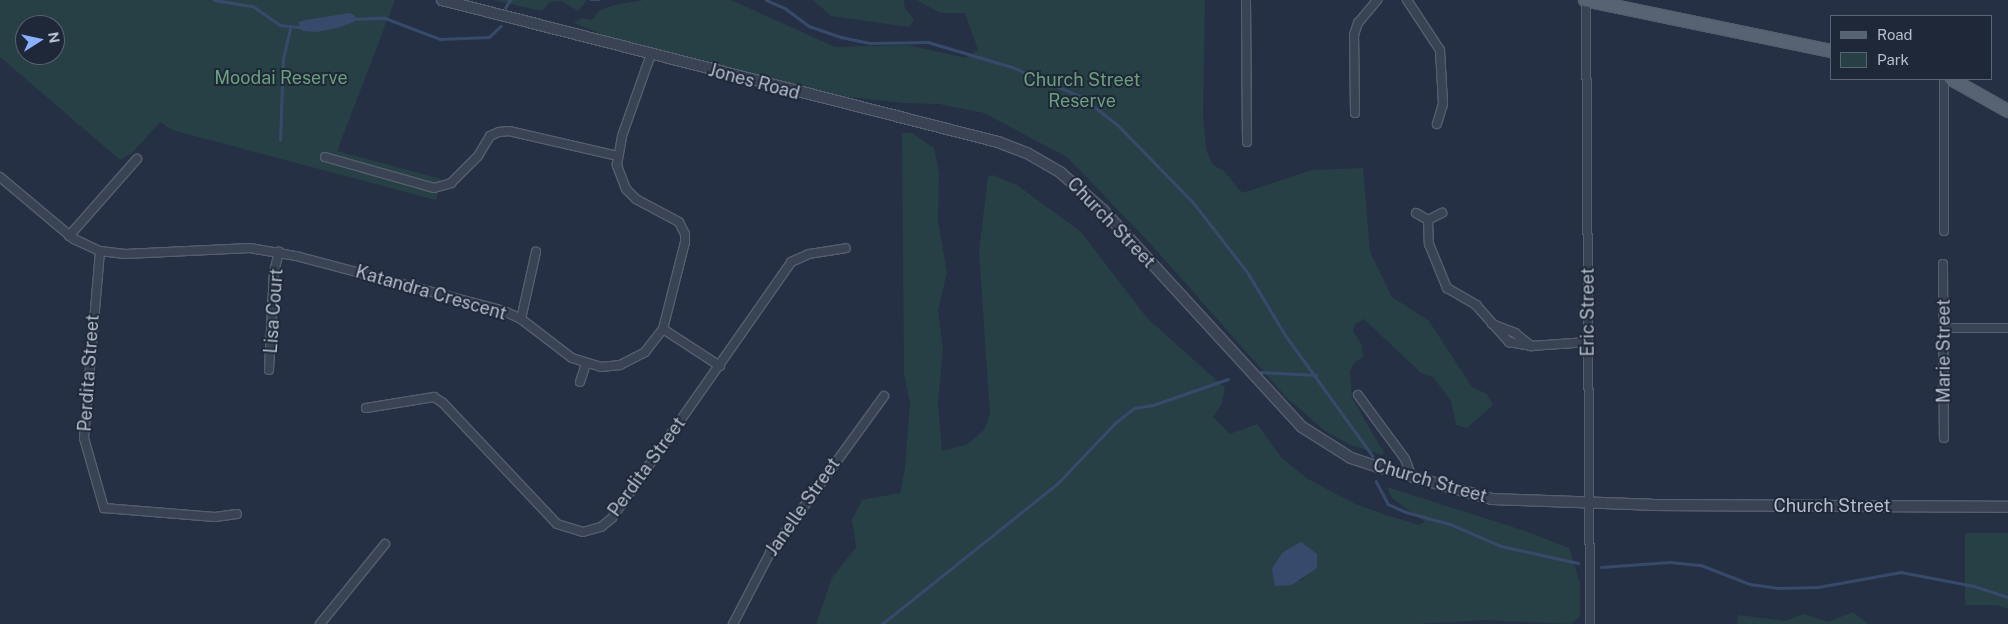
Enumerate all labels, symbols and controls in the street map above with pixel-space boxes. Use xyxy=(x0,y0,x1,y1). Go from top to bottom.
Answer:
north arrow xyxy=(15,15,65,65)
legend xyxy=(1830,15,1993,80)
text: Road xyxy=(1877,26,1913,43)
text: N xyxy=(45,31,63,44)
text: Park xyxy=(1877,51,1909,68)
street label: Jones Road xyxy=(706,59,802,105)
park label: Moodai Reserve xyxy=(214,67,348,89)
park label: Church Street Reserve xyxy=(1023,70,1141,112)
street label: Church Street xyxy=(1063,173,1159,273)
street label: Katandra Crescent xyxy=(353,261,509,325)
street label: Eric Street xyxy=(1577,267,1599,357)
street label: Lisa Court xyxy=(260,268,288,354)
street label: Marie Street xyxy=(1933,299,1955,403)
street label: Perdita Street xyxy=(74,314,104,432)
street label: Perdita Street xyxy=(604,413,690,521)
street label: Janelle Street xyxy=(761,454,845,560)
street label: Church Street xyxy=(1371,454,1489,508)
street label: Church Street xyxy=(1773,495,1891,517)

